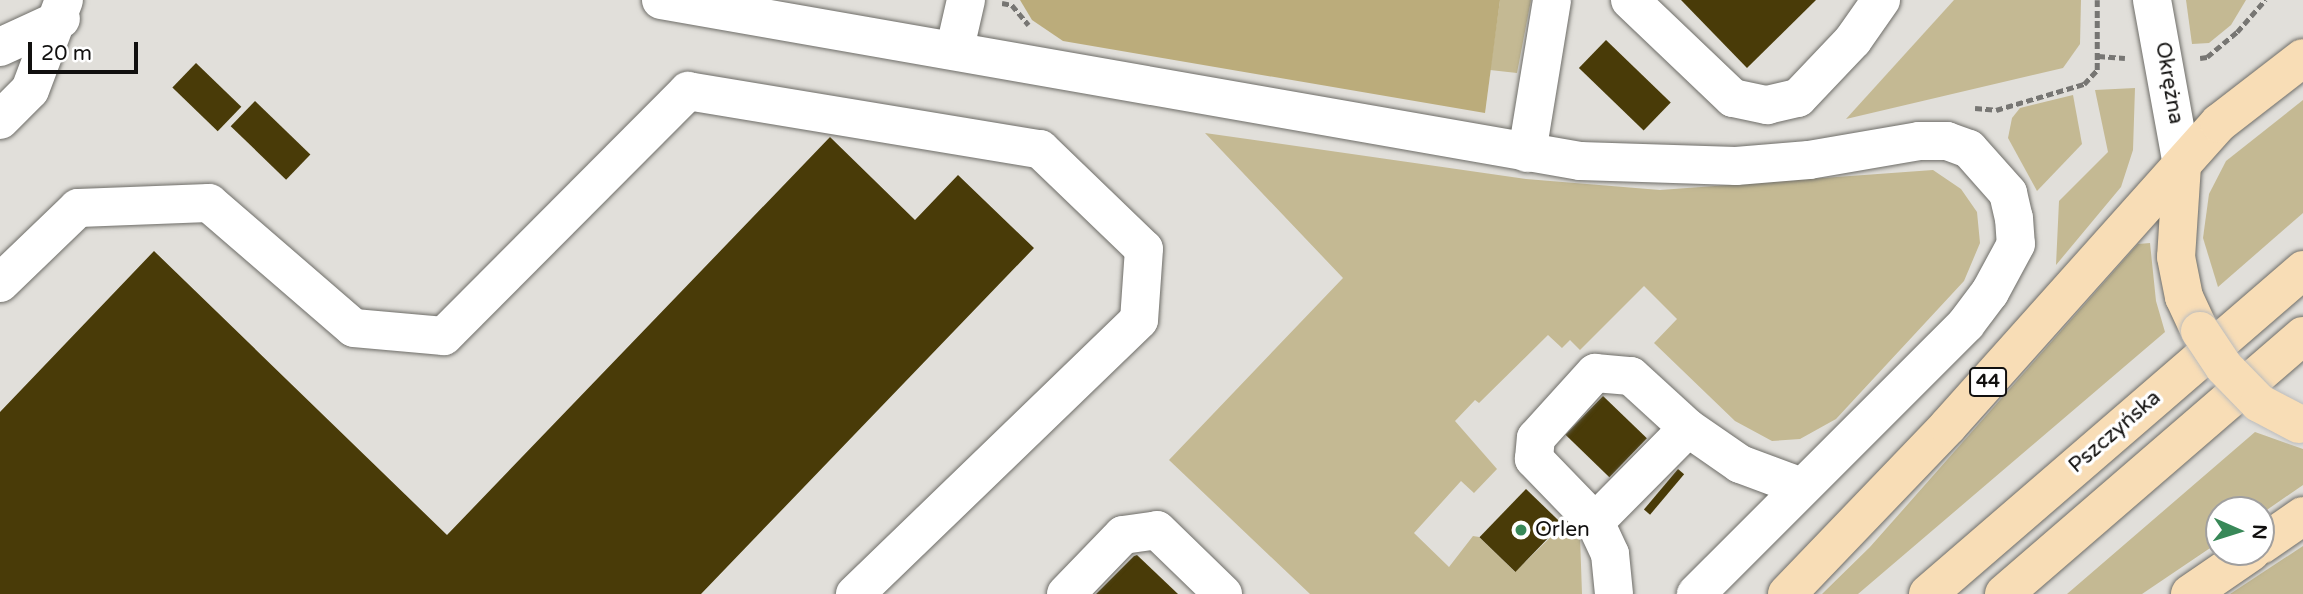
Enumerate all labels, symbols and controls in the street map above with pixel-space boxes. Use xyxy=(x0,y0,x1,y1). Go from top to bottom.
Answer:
scale bar xyxy=(32,28,142,72)
street label: Okrężna xyxy=(2149,40,2189,126)
text: 20 m xyxy=(41,41,92,66)
road number: 44 xyxy=(1969,366,2007,398)
street label: Pszczyńska xyxy=(2064,385,2166,479)
north arrow xyxy=(2205,496,2275,566)
place label: Orlen xyxy=(1535,517,1590,543)
marker: Orlen xyxy=(1513,522,1529,538)
text: N xyxy=(2248,524,2270,540)

